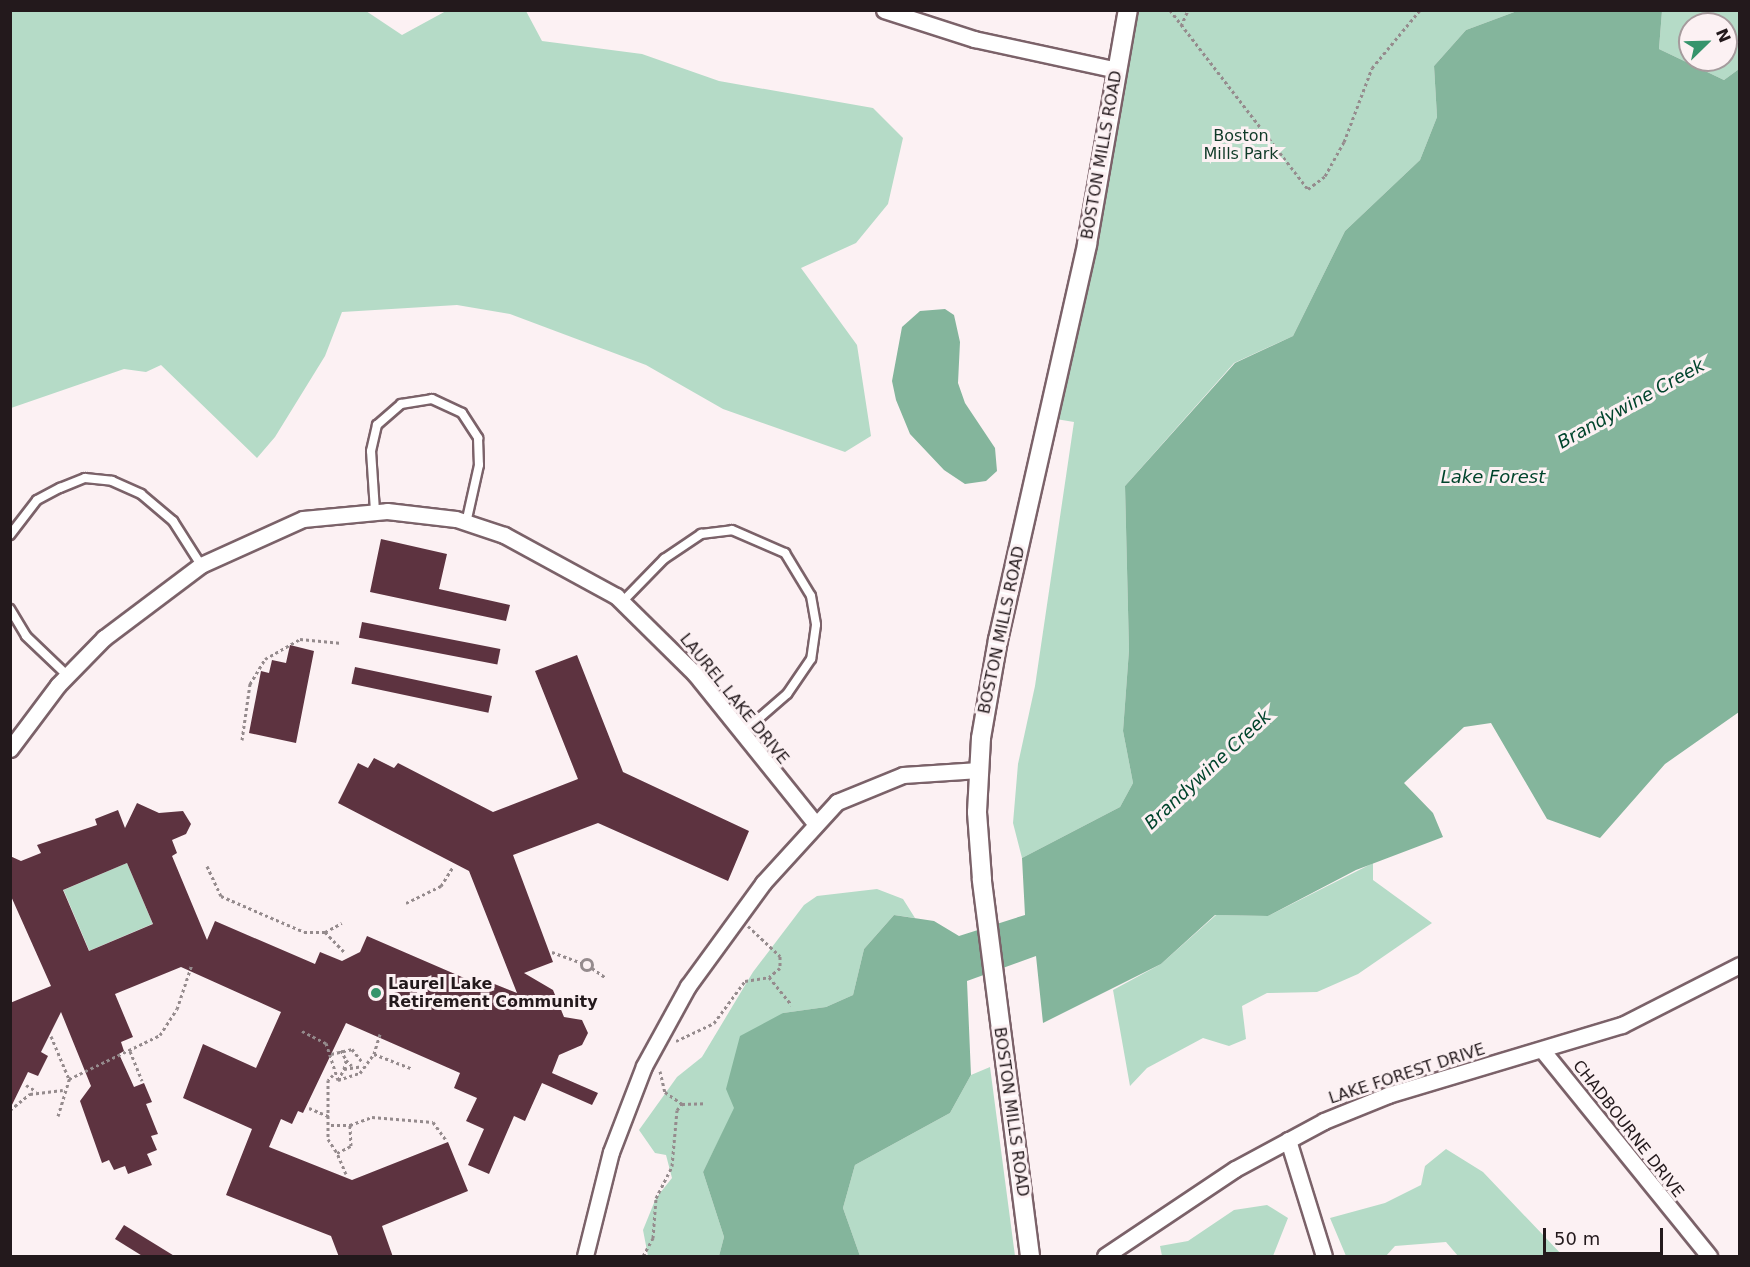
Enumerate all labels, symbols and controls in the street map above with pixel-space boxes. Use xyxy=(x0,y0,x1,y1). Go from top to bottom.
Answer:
north arrow xyxy=(1678,12,1738,72)
text: N xyxy=(1712,26,1735,45)
street label: BOSTON MILLS ROAD xyxy=(1078,69,1126,241)
park label: Boston Mills Park xyxy=(1203,126,1279,164)
water label: Brandywine Creek xyxy=(1554,355,1708,453)
water label: Lake Forest xyxy=(1441,466,1545,488)
street label: BOSTON MILLS ROAD xyxy=(975,544,1029,716)
street label: LAUREL LAKE DRIVE xyxy=(675,630,793,768)
water label: Brandywine Creek xyxy=(1140,706,1276,834)
place label: Laurel Lake Retirement Community xyxy=(388,974,598,1012)
marker: Laurel Lake Retirement Community xyxy=(369,986,383,1000)
street label: BOSTON MILLS ROAD xyxy=(990,1026,1032,1198)
street label: LAKE FOREST DRIVE xyxy=(1326,1040,1488,1108)
street label: CHADBOURNE DRIVE xyxy=(1568,1057,1688,1201)
scale bar xyxy=(1546,1216,1666,1254)
text: 50 m xyxy=(1554,1228,1600,1249)

